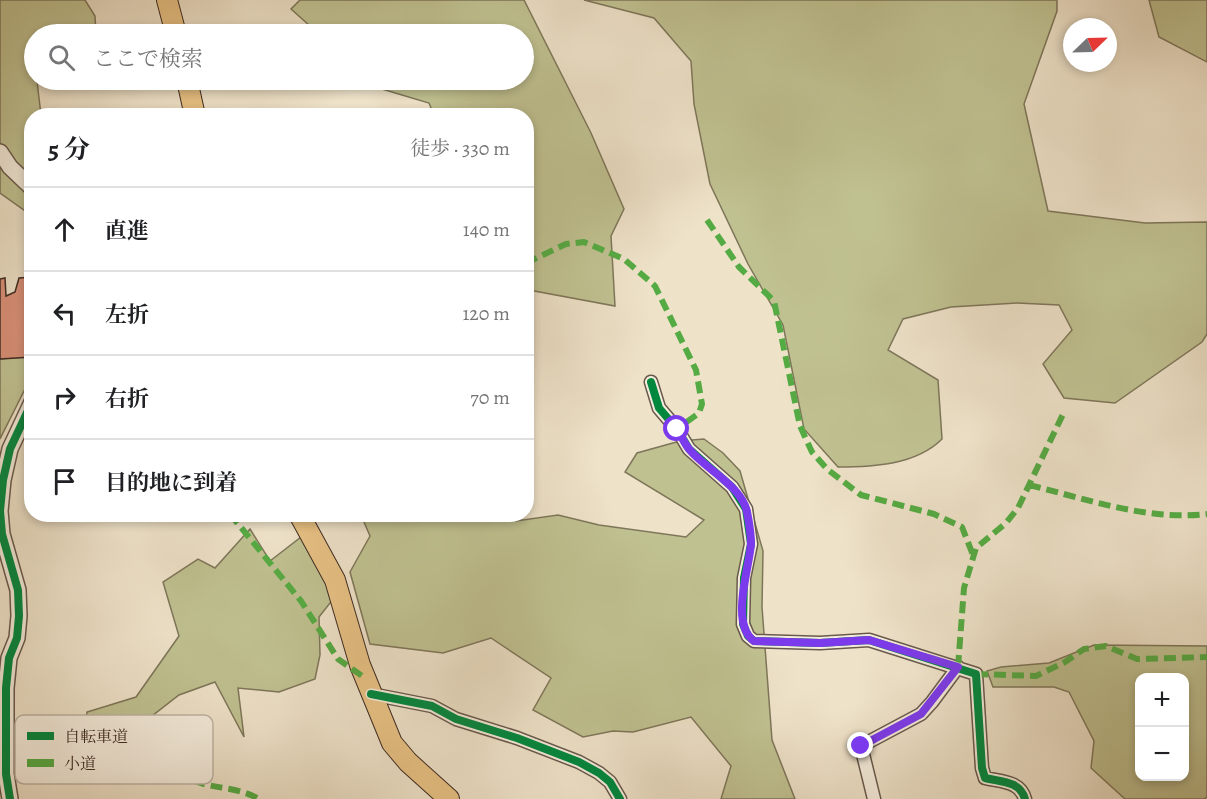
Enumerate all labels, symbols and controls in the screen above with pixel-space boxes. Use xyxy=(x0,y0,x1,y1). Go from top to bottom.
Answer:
north arrow xyxy=(1063,18,1117,72)
search box xyxy=(24,24,534,90)
icon: search xyxy=(45,41,78,74)
text: ここで検索 xyxy=(93,44,203,74)
text: 5 分 xyxy=(48,132,90,167)
text: 徒歩 · 330 m xyxy=(410,135,510,162)
icon: ahead xyxy=(48,213,81,246)
text: 直進 xyxy=(105,216,149,246)
text: 140 m xyxy=(463,216,510,243)
icon: left xyxy=(48,297,81,330)
text: 左折 xyxy=(105,300,149,330)
text: 120 m xyxy=(462,300,510,327)
icon: right xyxy=(48,381,81,414)
text: 右折 xyxy=(105,384,149,414)
text: 70 m xyxy=(470,384,510,411)
route start xyxy=(663,415,689,441)
icon: arrive xyxy=(48,465,81,498)
text: 目的地に到着 xyxy=(105,468,237,498)
map controls xyxy=(1135,673,1189,781)
button: + xyxy=(1135,673,1189,727)
legend xyxy=(15,715,213,784)
text: 自転車道 xyxy=(64,726,128,748)
button: − xyxy=(1135,727,1189,781)
route end xyxy=(847,732,873,758)
text: 小道 xyxy=(64,753,96,775)

